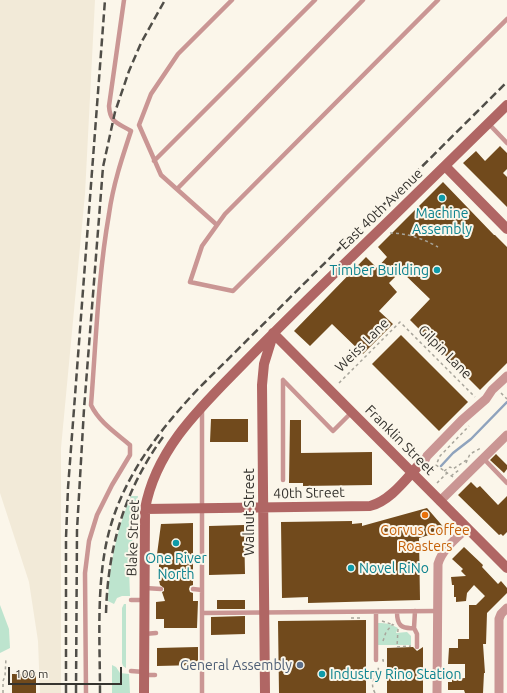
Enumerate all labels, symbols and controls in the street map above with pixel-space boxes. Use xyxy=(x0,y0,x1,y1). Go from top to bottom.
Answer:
street label: East 40th Avenue xyxy=(336,165,426,253)
marker: Machine Assembly xyxy=(437,193,447,203)
place label: Machine Assembly xyxy=(412,205,472,238)
place label: Timber Building xyxy=(329,262,429,278)
marker: Timber Building xyxy=(432,265,442,275)
street label: Weiss Lane xyxy=(332,315,392,375)
street label: Gilpin Lane xyxy=(415,322,475,382)
street label: Franklin Street xyxy=(362,402,438,478)
street label: Walnut Street xyxy=(241,468,257,556)
street label: 40th Street xyxy=(273,484,345,502)
street label: Blake Street xyxy=(123,499,143,577)
marker: Corvus Coffee Roasters xyxy=(420,510,430,520)
place label: Corvus Coffee Roasters xyxy=(380,522,470,554)
marker: One River North xyxy=(171,538,181,548)
place label: One River North xyxy=(145,550,207,582)
place label: Novel RiNo xyxy=(359,560,429,576)
marker: Novel RiNo xyxy=(346,563,356,573)
place label: General Assembly xyxy=(180,657,292,673)
scale bar xyxy=(10,659,124,685)
marker: General Assembly xyxy=(295,660,305,670)
place label: Industry Rino Station xyxy=(330,666,462,682)
text: 100 m xyxy=(15,667,48,680)
marker: Industry Rino Station xyxy=(317,669,327,679)

